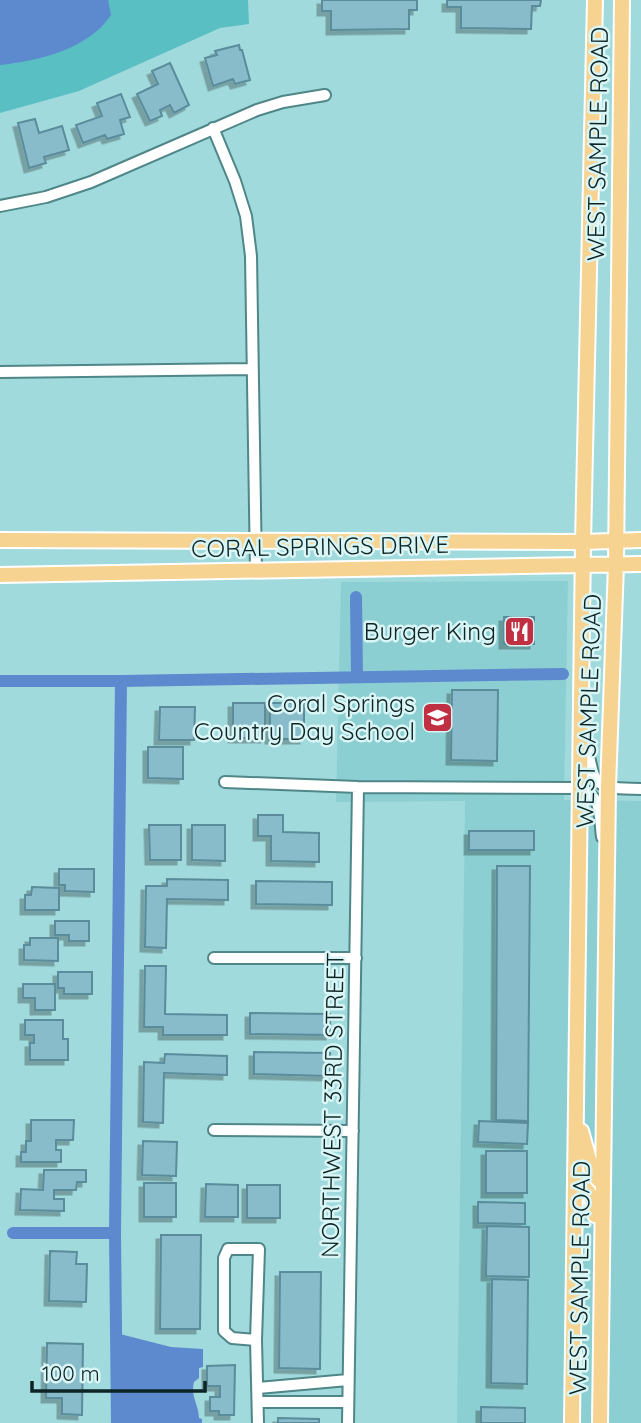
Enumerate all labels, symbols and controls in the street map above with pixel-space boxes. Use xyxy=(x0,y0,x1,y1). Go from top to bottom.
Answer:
street label: WEST SAMPLE ROAD xyxy=(580,27,614,261)
street label: CORAL SPRINGS DRIVE xyxy=(191,529,449,563)
street label: WEST SAMPLE ROAD xyxy=(569,593,607,829)
restaurant icon: Burger King xyxy=(502,614,536,648)
place label: Burger King xyxy=(364,616,496,646)
place label: Coral Springs Country Day School xyxy=(194,688,415,746)
school or university icon: Coral Springs Country Day School xyxy=(421,700,455,734)
street label: NORTHWEST 33RD STREET xyxy=(314,952,350,1258)
street label: WEST SAMPLE ROAD xyxy=(562,1161,596,1395)
scale bar xyxy=(32,1350,205,1394)
text: 100 m xyxy=(42,1360,100,1386)

